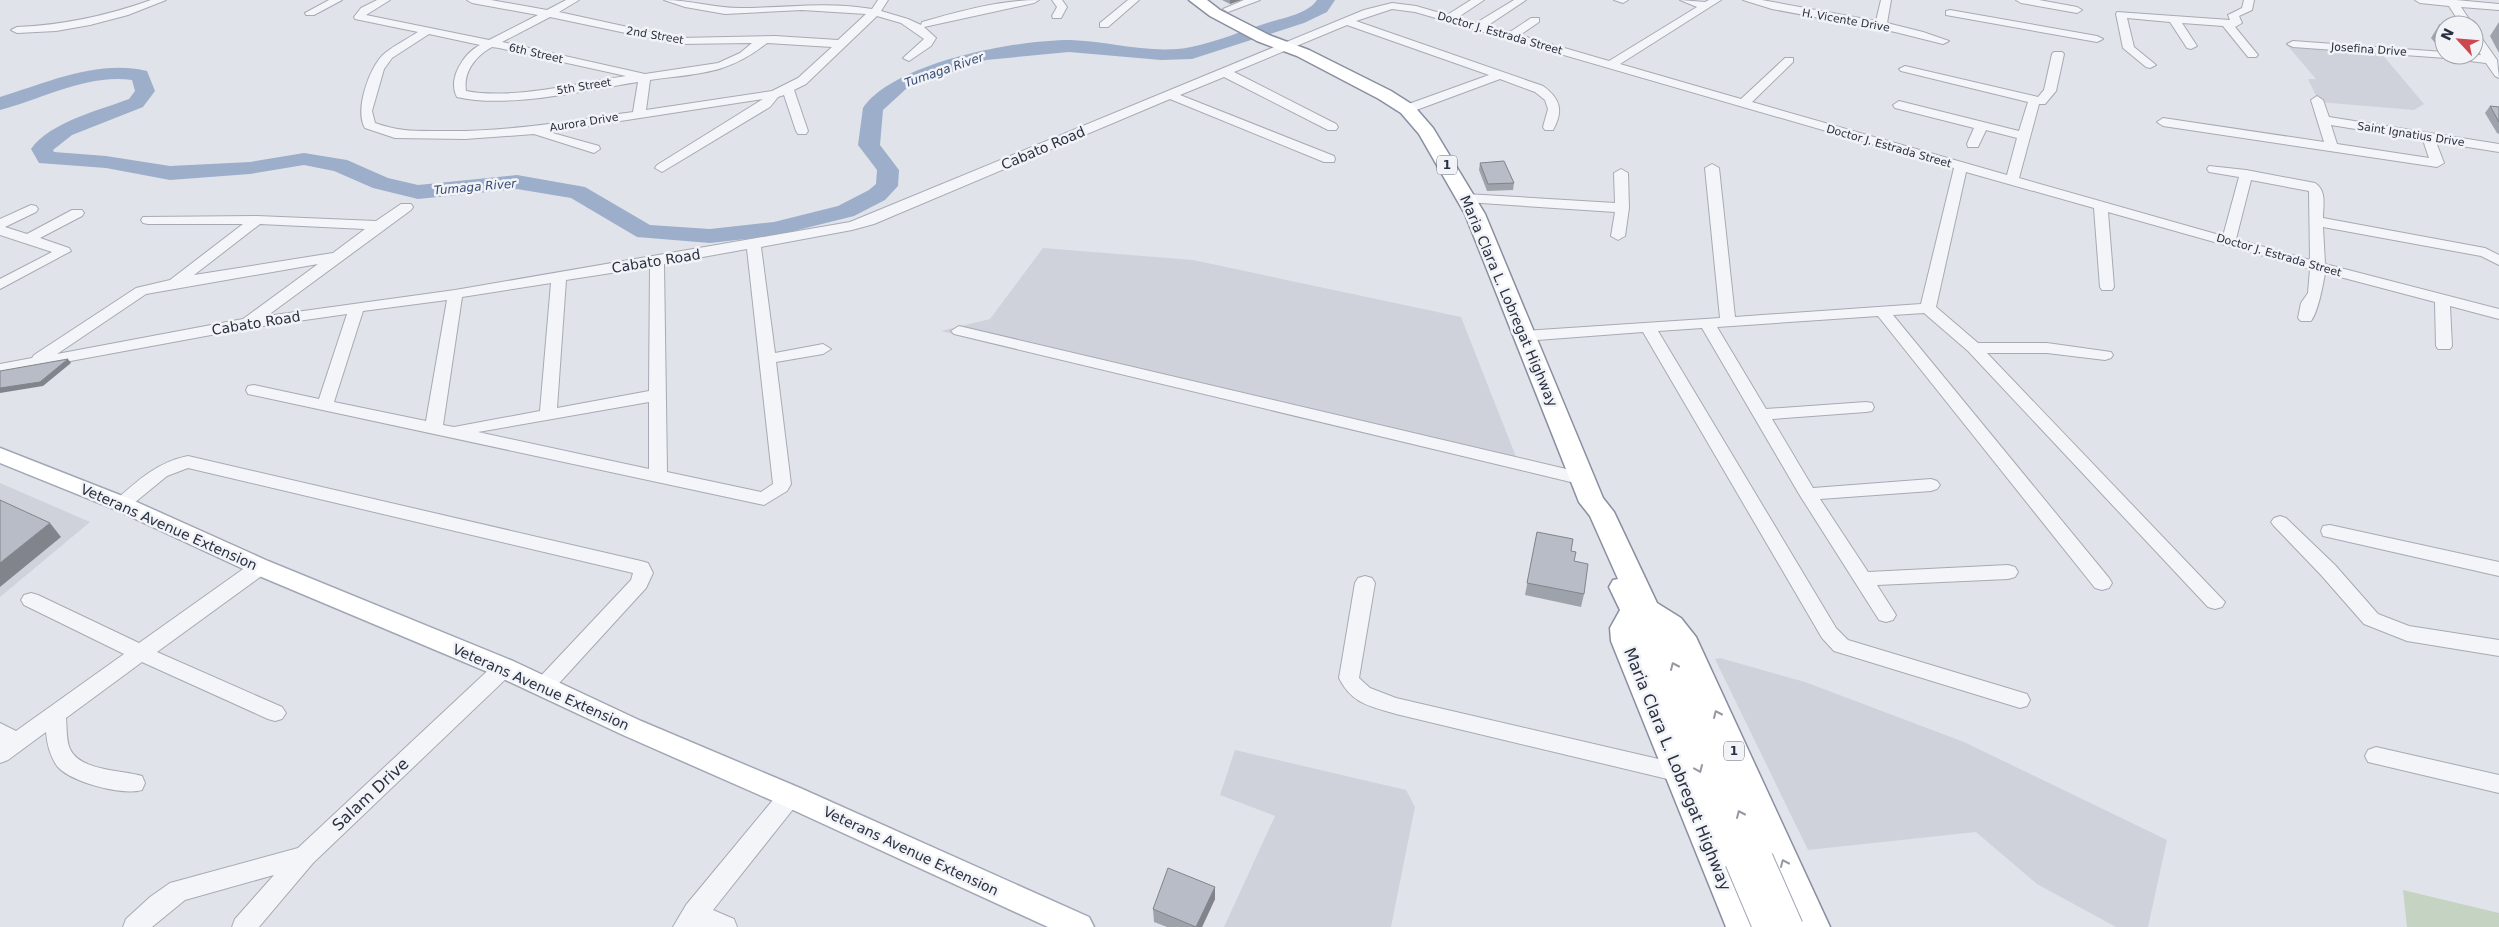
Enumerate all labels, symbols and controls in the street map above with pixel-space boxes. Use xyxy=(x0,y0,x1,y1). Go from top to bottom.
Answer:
street label: H. Vicente Drive xyxy=(1801,6,1891,35)
street label: Doctor J. Estrada Street xyxy=(1436,9,1565,58)
north arrow xyxy=(2434,15,2484,65)
street label: 2nd Street xyxy=(625,24,685,47)
text: N xyxy=(2438,26,2457,43)
street label: Josefina Drive xyxy=(2330,40,2408,59)
street label: 6th Street xyxy=(508,41,565,66)
water label: Tumaga River xyxy=(903,50,986,90)
street label: 5th Street xyxy=(556,76,613,97)
street label: Aurora Drive xyxy=(549,111,620,134)
street label: Saint Ignatius Drive xyxy=(2356,120,2466,149)
street label: Doctor J. Estrada Street xyxy=(1825,122,1954,171)
street label: Cabato Road xyxy=(999,123,1087,173)
road number: 1 xyxy=(1437,156,1457,174)
water label: Tumaga River xyxy=(433,176,518,198)
street label: Maria Clara L. Lobregat Highway xyxy=(1457,193,1561,409)
street label: Doctor J. Estrada Street xyxy=(2215,231,2344,280)
street label: Cabato Road xyxy=(611,246,701,276)
street label: Cabato Road xyxy=(211,308,301,338)
street label: Veterans Avenue Extension xyxy=(78,481,260,573)
street label: Veterans Avenue Extension xyxy=(450,641,632,733)
street label: Maria Clara L. Lobregat Highway xyxy=(1620,645,1735,894)
one-way arrow xyxy=(1670,662,1680,671)
one-way arrow xyxy=(1712,710,1723,719)
road number: 1 xyxy=(1724,741,1744,760)
street label: Salam Drive xyxy=(328,754,412,835)
one-way arrow xyxy=(1692,764,1703,773)
street label: Veterans Avenue Extension xyxy=(821,803,1001,899)
one-way arrow xyxy=(1735,810,1746,819)
one-way arrow xyxy=(1780,859,1790,868)

